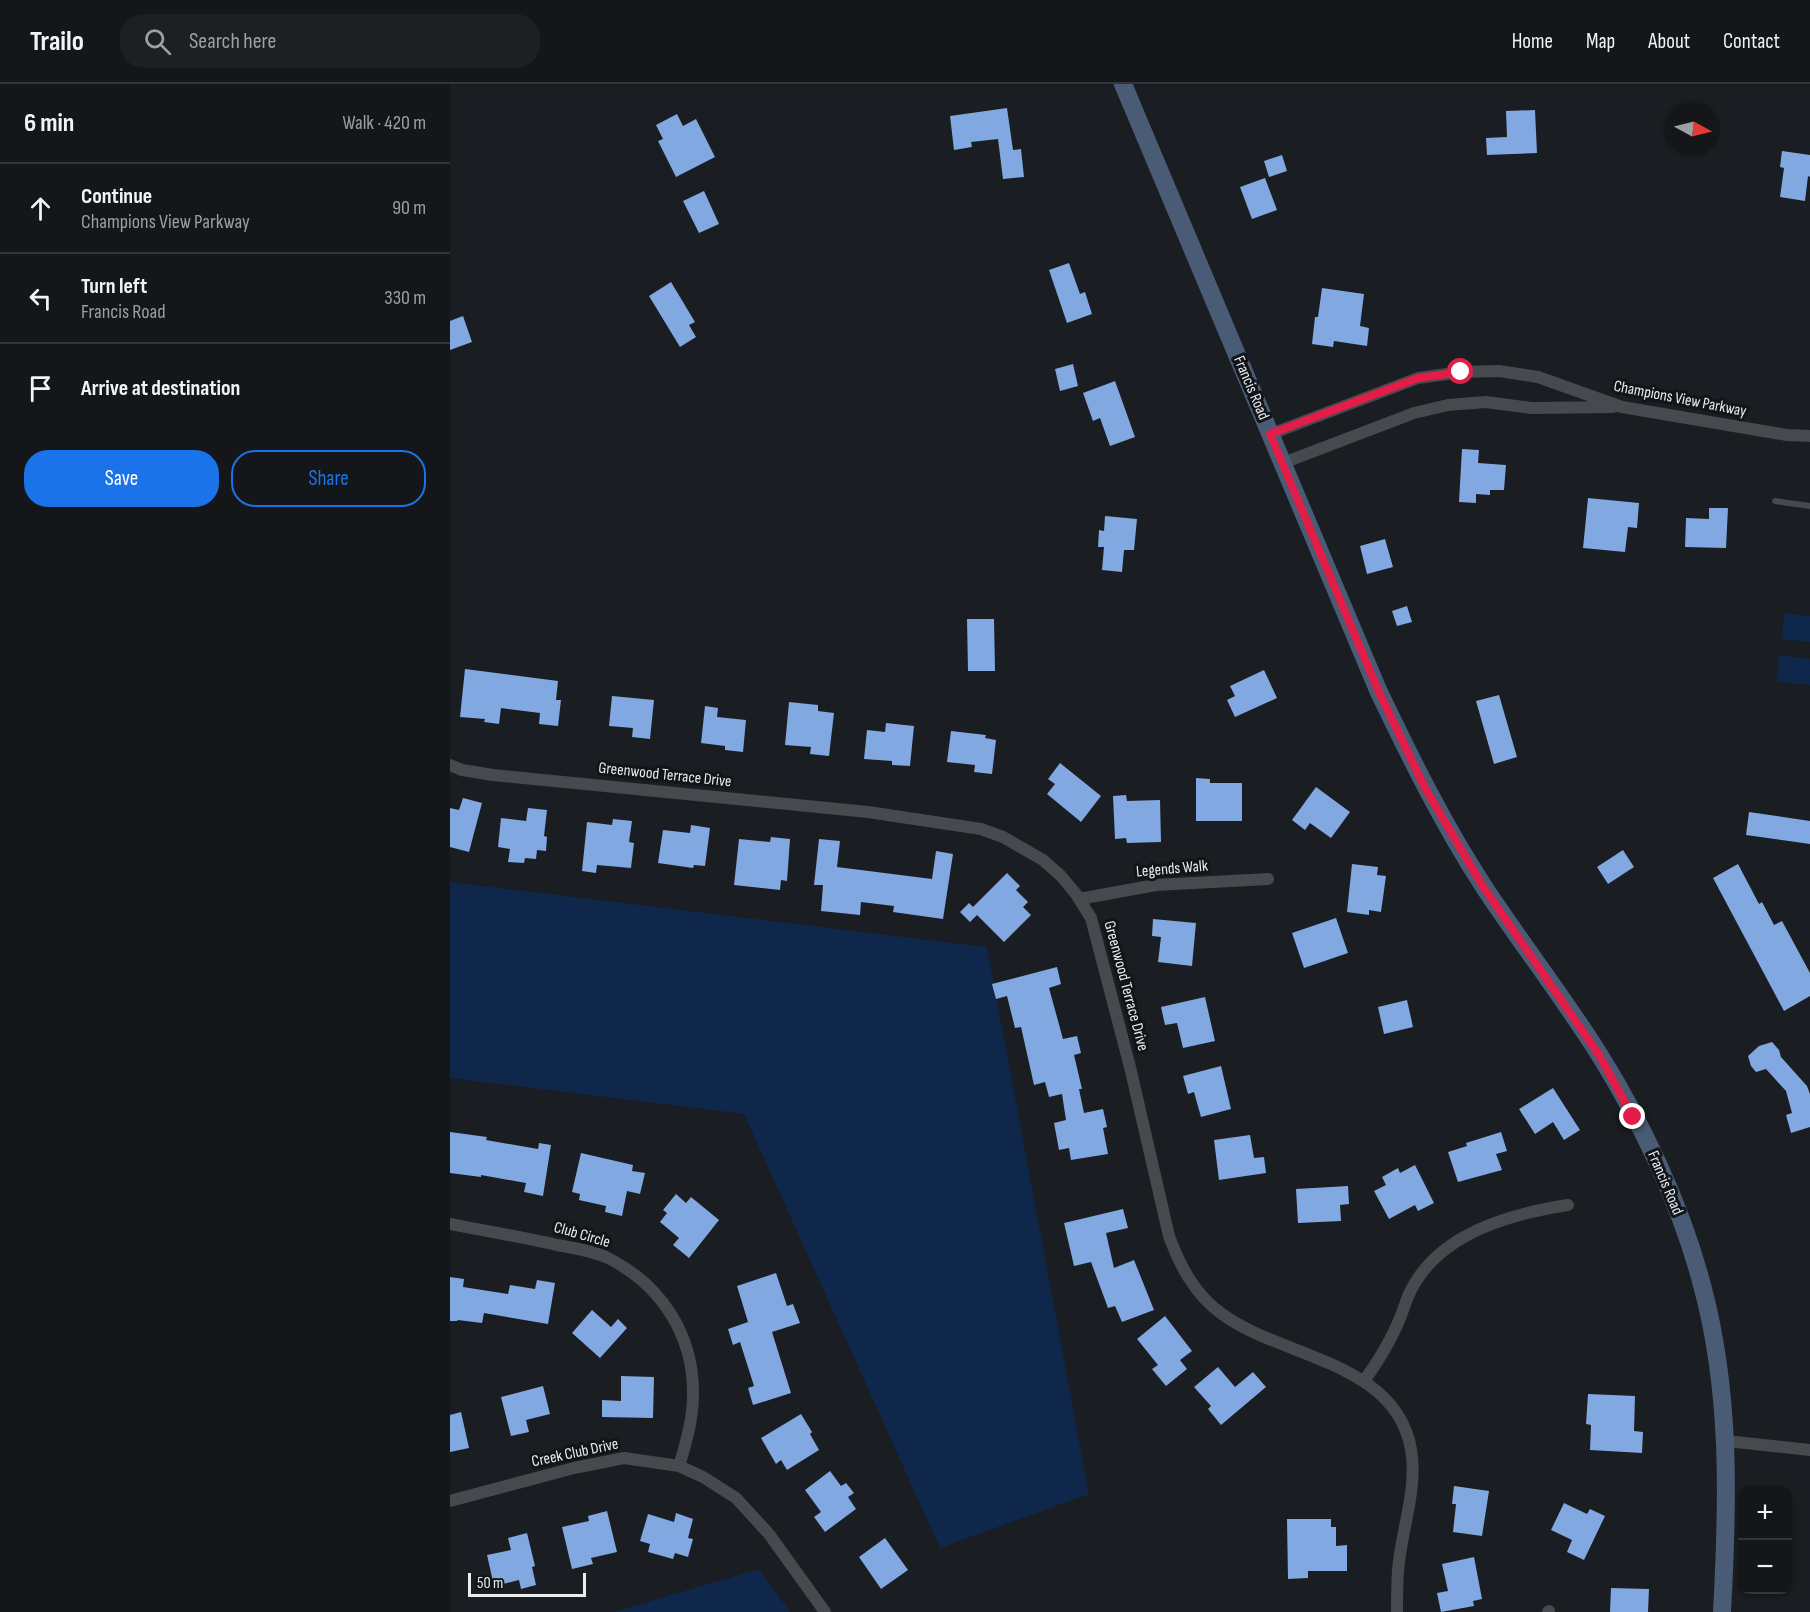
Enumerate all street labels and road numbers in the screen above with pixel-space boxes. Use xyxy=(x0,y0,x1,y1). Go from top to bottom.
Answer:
street label: Francis Road xyxy=(1229,353,1273,423)
street label: Champions View Parkway xyxy=(1612,377,1748,421)
street label: Greenwood Terrace Drive xyxy=(598,759,732,791)
street label: Legends Walk xyxy=(1135,856,1209,882)
street label: Greenwood Terrace Drive xyxy=(1100,919,1152,1053)
street label: Francis Road xyxy=(1643,1148,1687,1218)
street label: Club Circle xyxy=(552,1218,612,1252)
street label: Creek Club Drive xyxy=(530,1435,620,1471)

